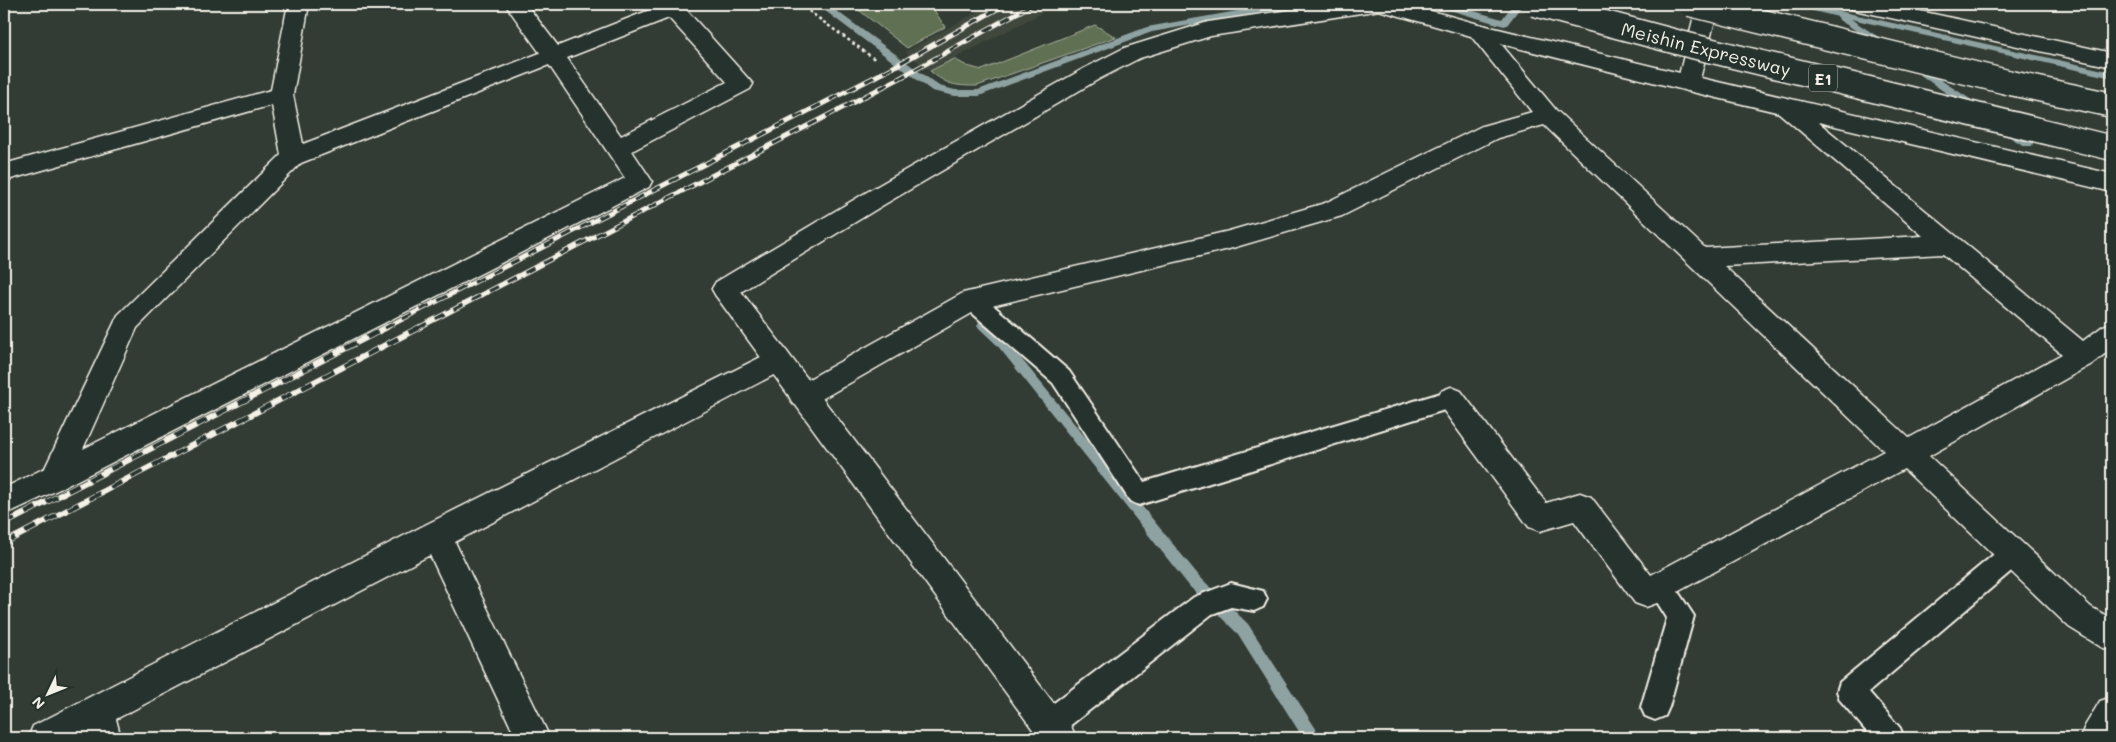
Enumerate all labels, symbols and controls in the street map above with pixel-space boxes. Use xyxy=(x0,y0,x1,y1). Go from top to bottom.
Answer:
street label: Meishin Expressway xyxy=(1619,16,1793,82)
road number: E1 xyxy=(1809,64,1837,92)
north arrow xyxy=(22,670,72,720)
text: N xyxy=(28,693,49,714)

